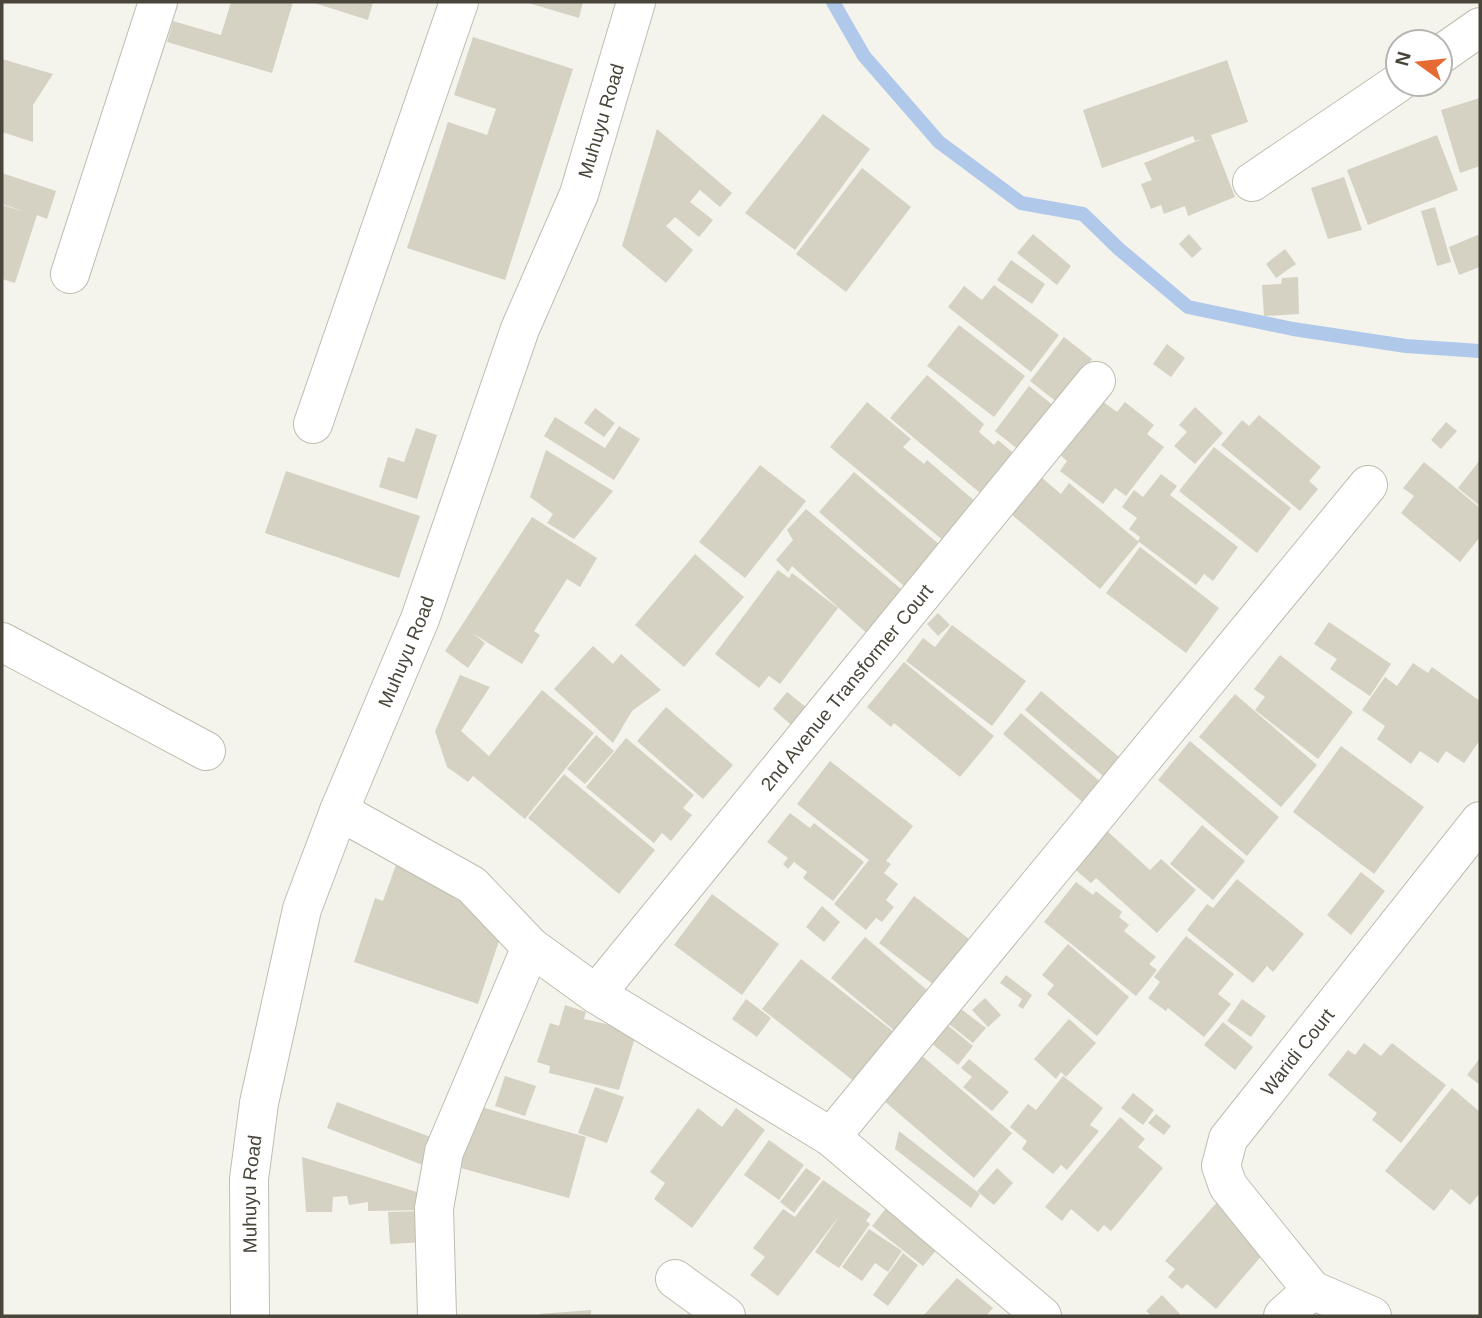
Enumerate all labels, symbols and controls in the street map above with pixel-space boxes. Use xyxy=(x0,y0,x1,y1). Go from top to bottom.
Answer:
north arrow xyxy=(1384,28,1454,98)
text: N xyxy=(1391,49,1415,68)
street label: Muhuyu Road xyxy=(574,61,628,180)
street label: 2nd Avenue Transformer Court xyxy=(756,579,937,794)
street label: Muhuyu Road xyxy=(374,593,438,710)
street label: Waridi Court xyxy=(1256,1004,1338,1099)
street label: Muhuyu Road xyxy=(238,1134,265,1253)

